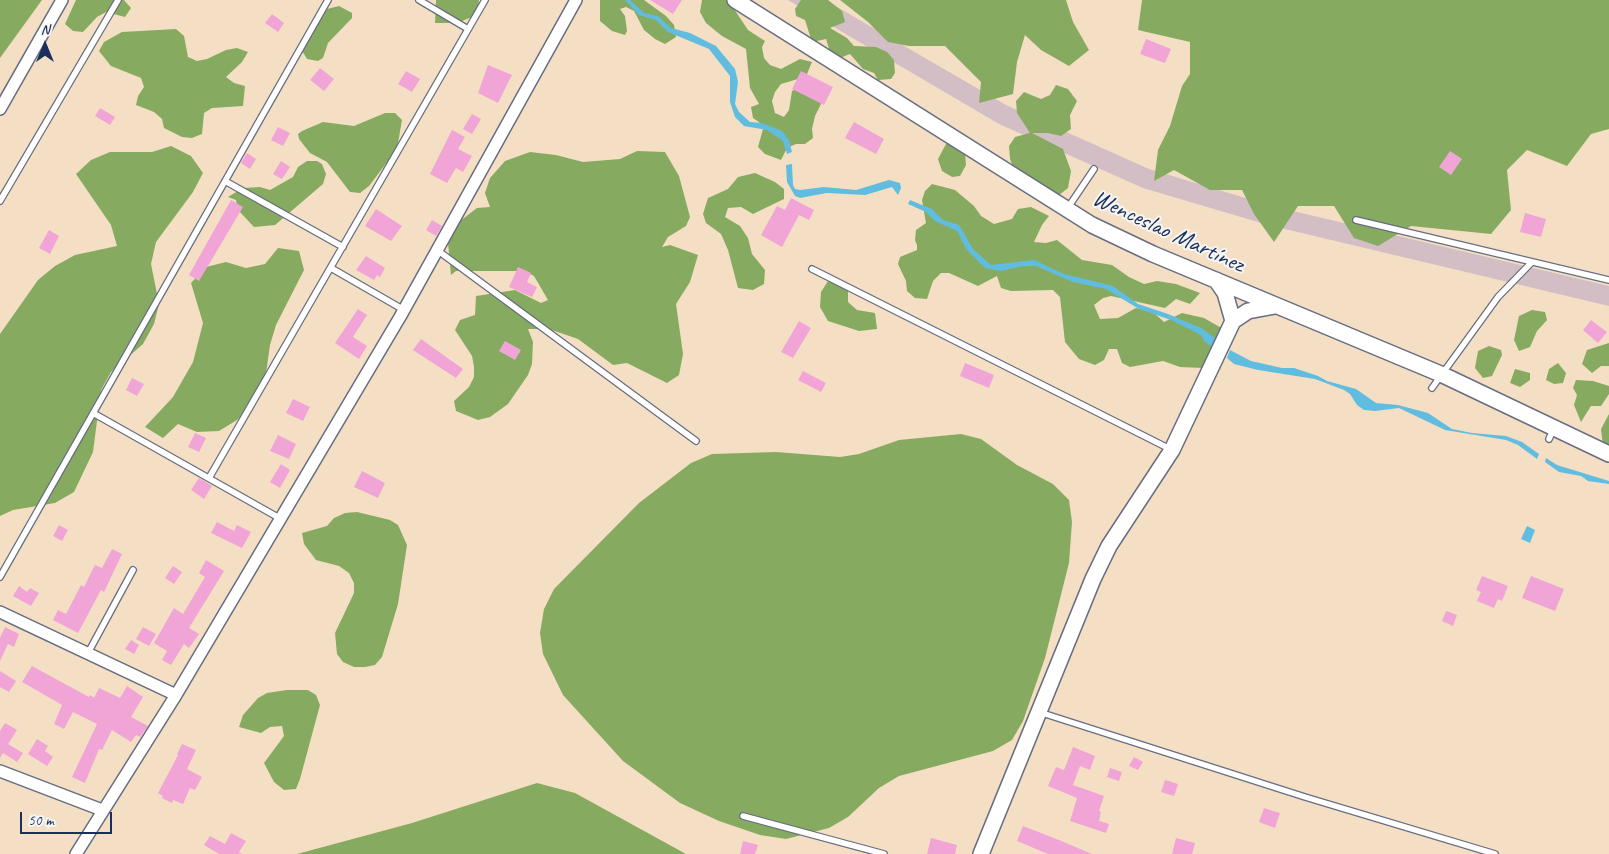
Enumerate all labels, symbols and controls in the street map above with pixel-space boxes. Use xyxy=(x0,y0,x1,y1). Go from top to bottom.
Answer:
north arrow xyxy=(20,20,70,70)
text: N xyxy=(41,21,49,38)
street label: Wenceslao Martínez xyxy=(1088,184,1248,280)
scale bar xyxy=(22,802,115,834)
text: 50 m xyxy=(28,811,54,830)

